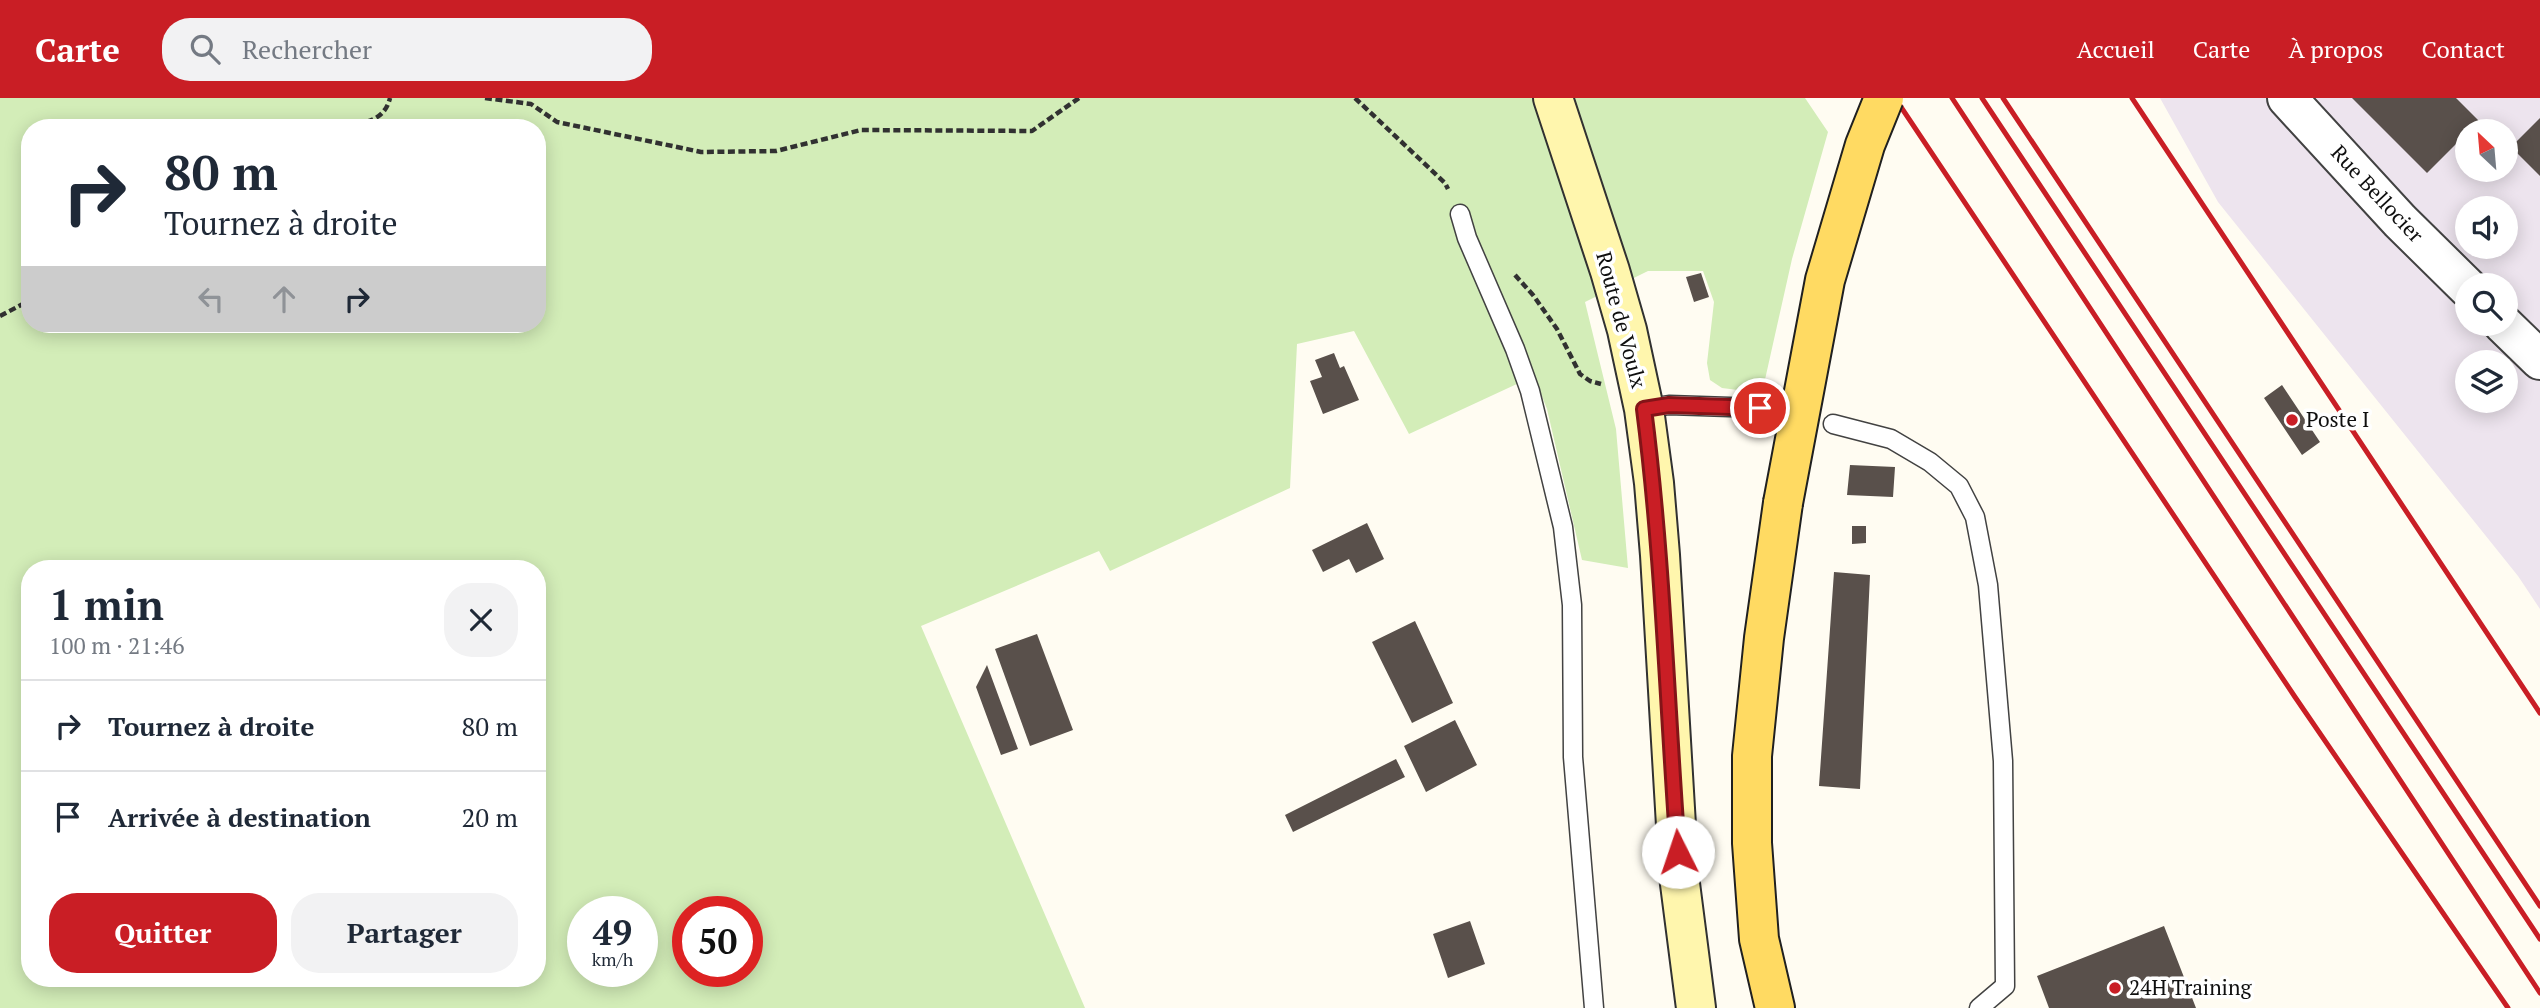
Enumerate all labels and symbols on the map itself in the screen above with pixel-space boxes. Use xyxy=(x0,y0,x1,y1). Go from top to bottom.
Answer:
north arrow xyxy=(2455,119,2518,182)
street label: Rue Bellocier xyxy=(2325,139,2430,248)
street label: Route de Voulx xyxy=(1590,248,1654,391)
pin xyxy=(1730,378,1790,438)
place label: Poste I xyxy=(2306,405,2369,433)
marker: Poste I xyxy=(2284,412,2300,428)
position arrow xyxy=(1641,815,1715,889)
speed limit sign: 50 xyxy=(672,896,763,987)
place label: 24H Training xyxy=(2129,973,2252,1001)
marker: 24H Training xyxy=(2107,980,2123,996)

